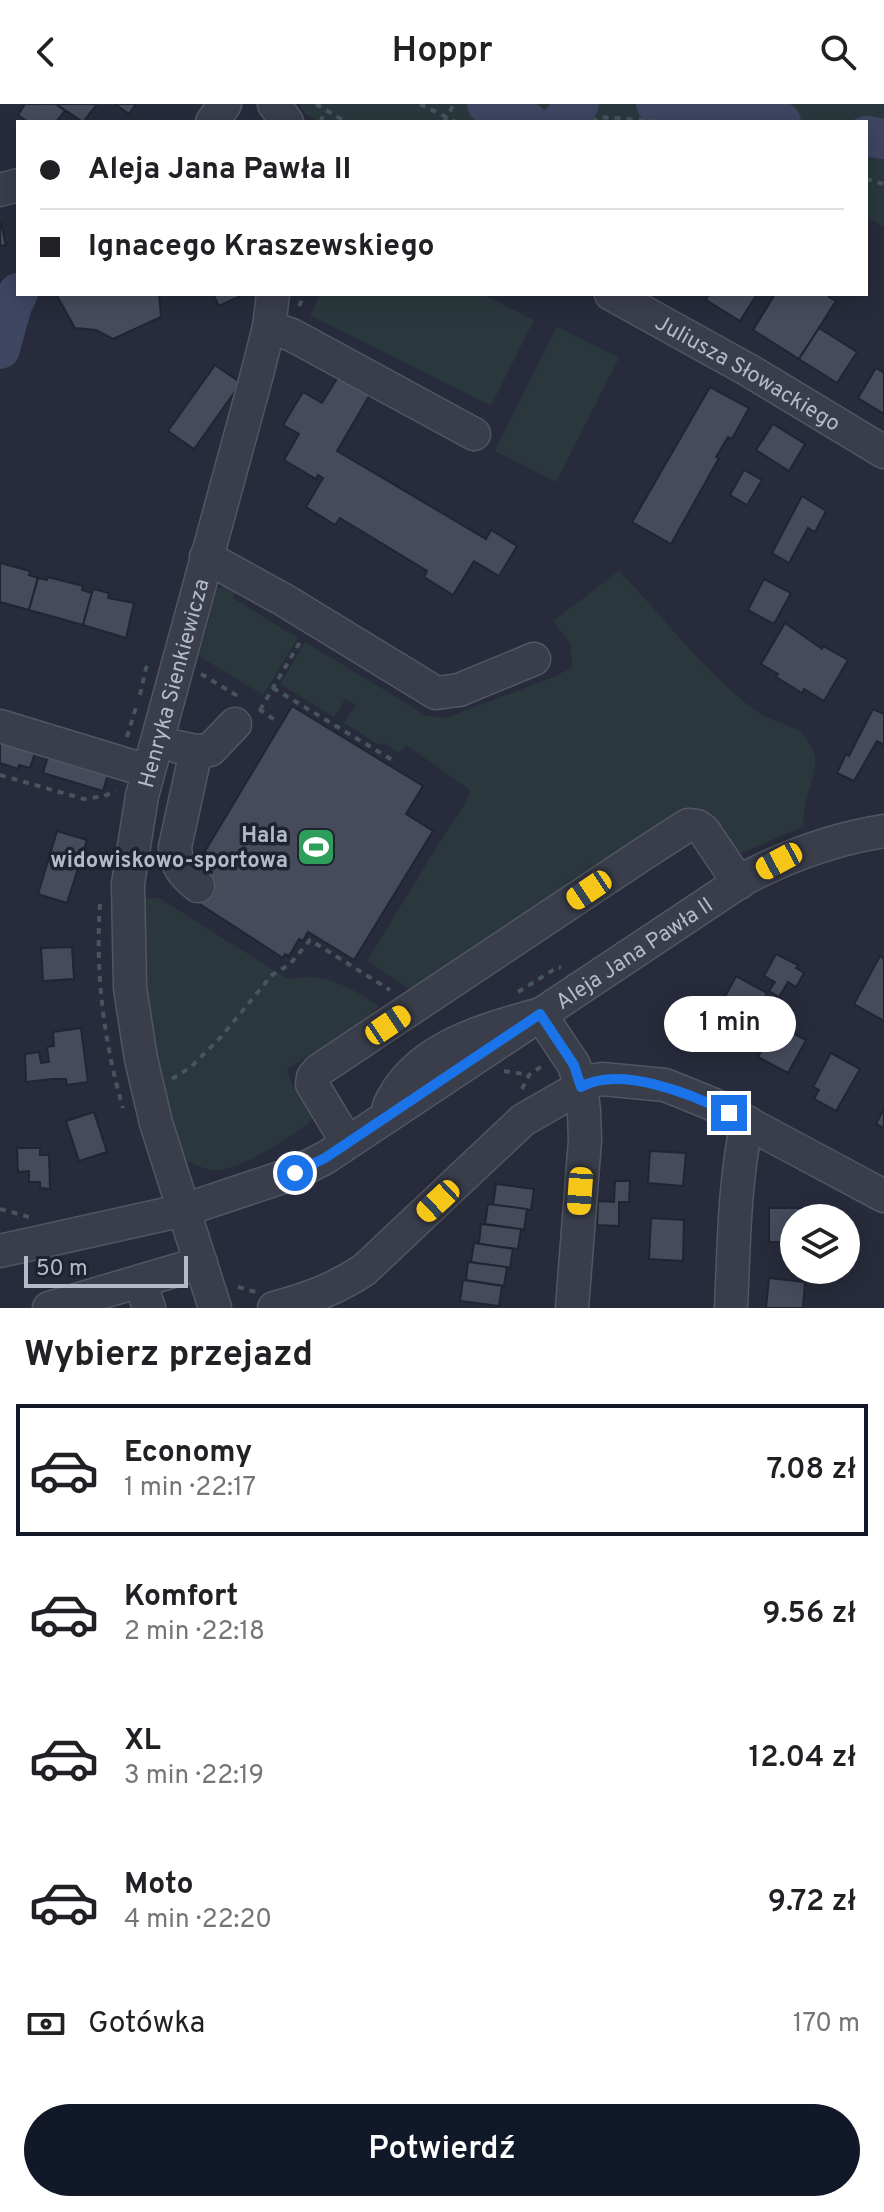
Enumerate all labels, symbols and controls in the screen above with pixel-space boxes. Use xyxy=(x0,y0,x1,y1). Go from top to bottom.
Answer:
text: Hoppr xyxy=(391,29,493,75)
icon: back xyxy=(24,30,68,74)
icon: search xyxy=(816,30,860,74)
text: Aleja Jana Pawła II xyxy=(88,152,351,189)
text: Ignacego Kraszewskiego xyxy=(88,229,435,266)
street label: Juliusza Słowackiego xyxy=(650,310,845,438)
street label: Henryka Sienkiewicza xyxy=(134,576,217,791)
place label: Hala widowiskowo-sportowa xyxy=(50,823,288,875)
sports icon: Hala widowiskowo-sportowa xyxy=(295,826,337,868)
car xyxy=(752,839,806,883)
car xyxy=(562,867,616,913)
street label: Aleja Jana Pawła II xyxy=(551,892,719,1017)
callout: 1 min xyxy=(663,997,795,1053)
car xyxy=(361,1002,415,1048)
text: 1 min xyxy=(699,1007,761,1040)
route end xyxy=(711,1095,747,1131)
route start xyxy=(277,1155,313,1191)
car xyxy=(566,1166,594,1216)
car xyxy=(412,1176,464,1226)
map controls xyxy=(780,1204,860,1284)
button: layers xyxy=(780,1204,860,1284)
scale bar xyxy=(24,1252,188,1288)
text: 50 m xyxy=(36,1256,88,1283)
text: Wybierz przejazd xyxy=(24,1333,313,1379)
icon: car xyxy=(28,1434,100,1506)
text: Economy xyxy=(124,1435,252,1472)
text: 7.08 zł xyxy=(766,1452,856,1489)
text: 1 min · 22:17 xyxy=(124,1472,256,1505)
icon: car xyxy=(28,1578,100,1650)
text: Komfort xyxy=(124,1579,238,1616)
text: 9.56 zł xyxy=(762,1596,856,1633)
text: 2 min · 22:18 xyxy=(124,1616,265,1649)
icon: car xyxy=(28,1722,100,1794)
text: XL xyxy=(124,1723,161,1760)
text: 12.04 zł xyxy=(748,1740,856,1777)
text: 3 min · 22:19 xyxy=(124,1760,264,1793)
icon: car xyxy=(28,1866,100,1938)
text: Moto xyxy=(124,1867,194,1904)
text: 9.72 zł xyxy=(768,1884,856,1921)
text: 4 min · 22:20 xyxy=(124,1904,272,1937)
icon: cash xyxy=(24,2002,68,2046)
text: Gotówka xyxy=(88,2006,205,2043)
text: 170 m xyxy=(793,2008,860,2041)
button: Potwierdź xyxy=(24,2104,860,2196)

